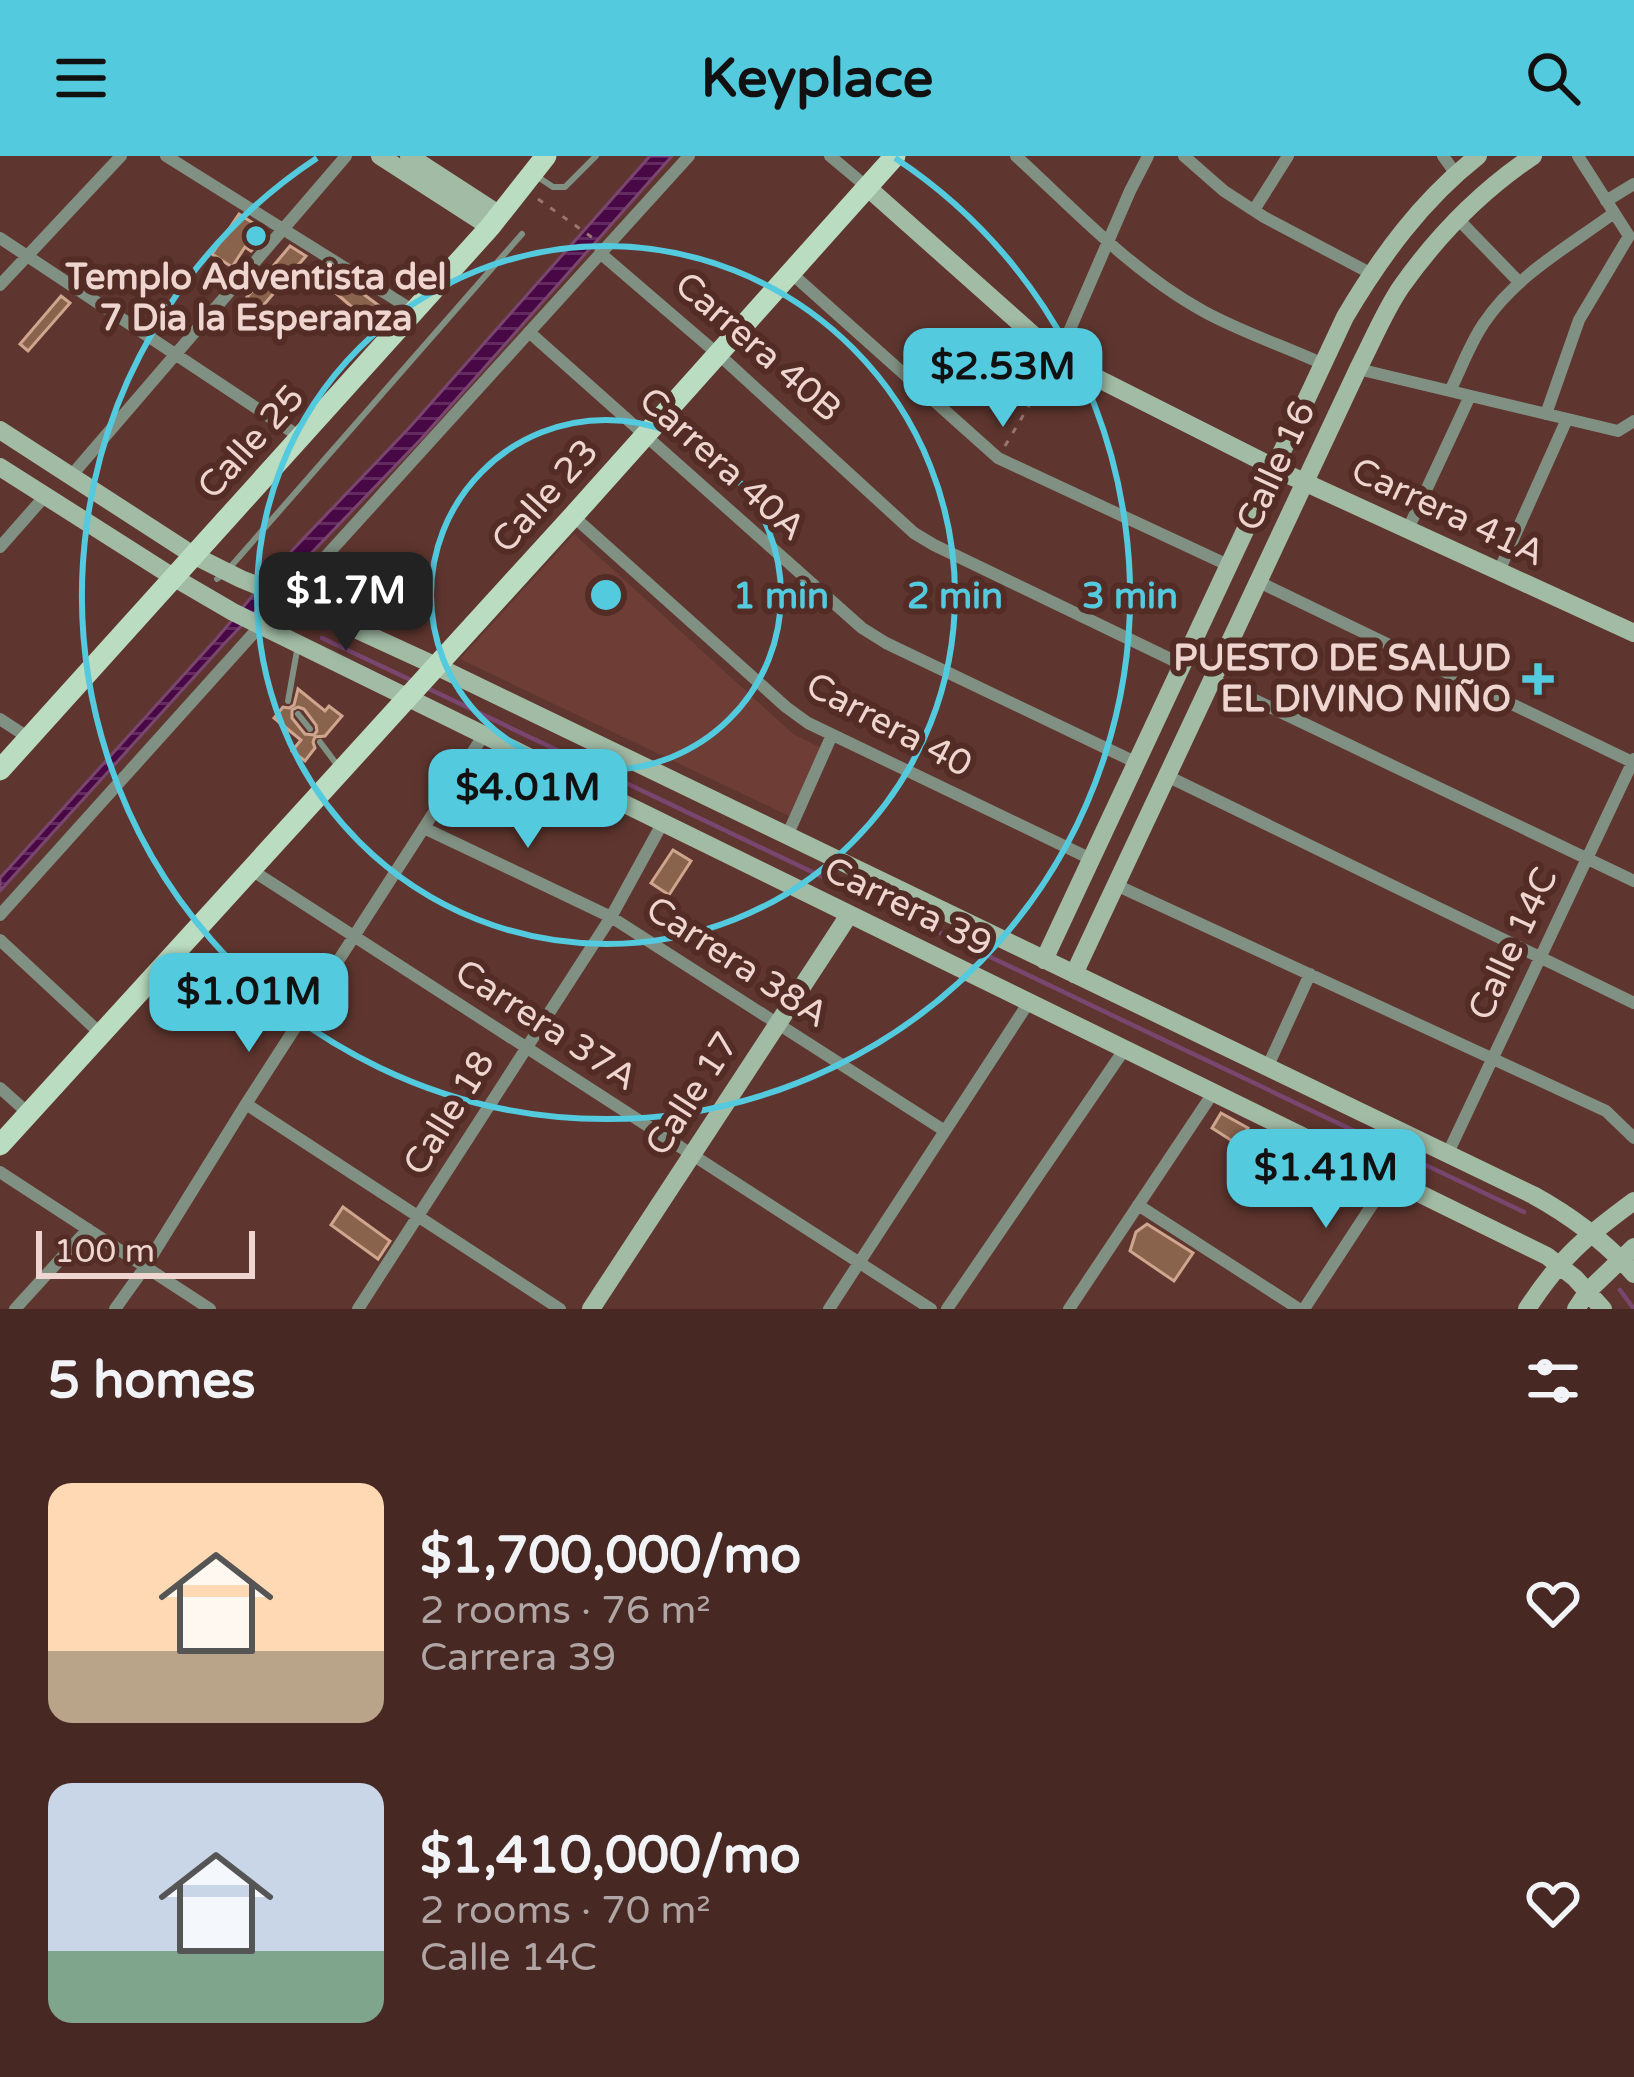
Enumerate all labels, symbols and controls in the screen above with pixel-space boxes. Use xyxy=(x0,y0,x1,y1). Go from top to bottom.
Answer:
icon: menu xyxy=(48,45,114,111)
icon: search xyxy=(1520,45,1586,111)
text: Keyplace xyxy=(701,46,933,111)
marker: Templo Adventista del 7 Dia la Esperanza xyxy=(243,223,269,249)
place label: Templo Adventista del 7 Dia la Esperanza xyxy=(64,256,447,340)
street label: Carrera 40B xyxy=(666,263,850,431)
pin: $2.53M xyxy=(905,328,1101,430)
text: $2.53M xyxy=(930,343,1076,390)
street label: Calle 25 xyxy=(189,376,313,508)
street label: Carrera 40A xyxy=(630,378,814,550)
street label: Calle 16 xyxy=(1227,394,1325,538)
street label: Calle 23 xyxy=(483,430,607,562)
street label: Carrera 41A xyxy=(1345,449,1551,575)
pin: $1.7M xyxy=(262,552,430,654)
text: $1.7M xyxy=(286,567,406,614)
centre of rings xyxy=(585,574,627,616)
text: 1 min xyxy=(733,575,829,618)
text: 2 min xyxy=(907,575,1003,618)
text: 3 min xyxy=(1082,575,1178,618)
place label: PUESTO DE SALUD EL DIVINO NIÑO xyxy=(1173,637,1511,721)
street label: Carrera 40 xyxy=(799,663,979,787)
marker: PUESTO DE SALUD EL DIVINO NIÑO xyxy=(1522,663,1554,695)
pin: $4.01M xyxy=(430,749,626,851)
text: $4.01M xyxy=(455,764,601,811)
street label: Carrera 39 xyxy=(817,848,999,966)
street label: Calle 14C xyxy=(1459,861,1567,1027)
street label: Carrera 38A xyxy=(638,887,836,1037)
street label: Carrera 37A xyxy=(447,950,645,1100)
pin: $1.01M xyxy=(151,953,347,1055)
text: $1.01M xyxy=(176,968,322,1015)
street label: Calle 17 xyxy=(636,1024,748,1164)
street label: Calle 18 xyxy=(394,1043,504,1183)
pin: $1.41M xyxy=(1228,1129,1424,1231)
text: $1.41M xyxy=(1254,1144,1398,1191)
scale bar xyxy=(36,1225,255,1278)
text: 100 m xyxy=(54,1232,155,1271)
icon: filters xyxy=(1520,1348,1586,1414)
text: 5 homes xyxy=(48,1350,256,1412)
text: $1,700,000/mo xyxy=(420,1525,801,1587)
icon: home xyxy=(144,1531,288,1675)
icon: heart xyxy=(1520,1570,1586,1636)
text: 2 rooms · 76 m² xyxy=(420,1587,711,1634)
text: Carrera 39 xyxy=(420,1634,616,1681)
text: $1,410,000/mo xyxy=(420,1825,801,1887)
icon: home xyxy=(144,1831,288,1975)
icon: heart xyxy=(1520,1870,1586,1936)
text: 2 rooms · 70 m² xyxy=(420,1887,711,1934)
text: Calle 14C xyxy=(420,1934,597,1981)

